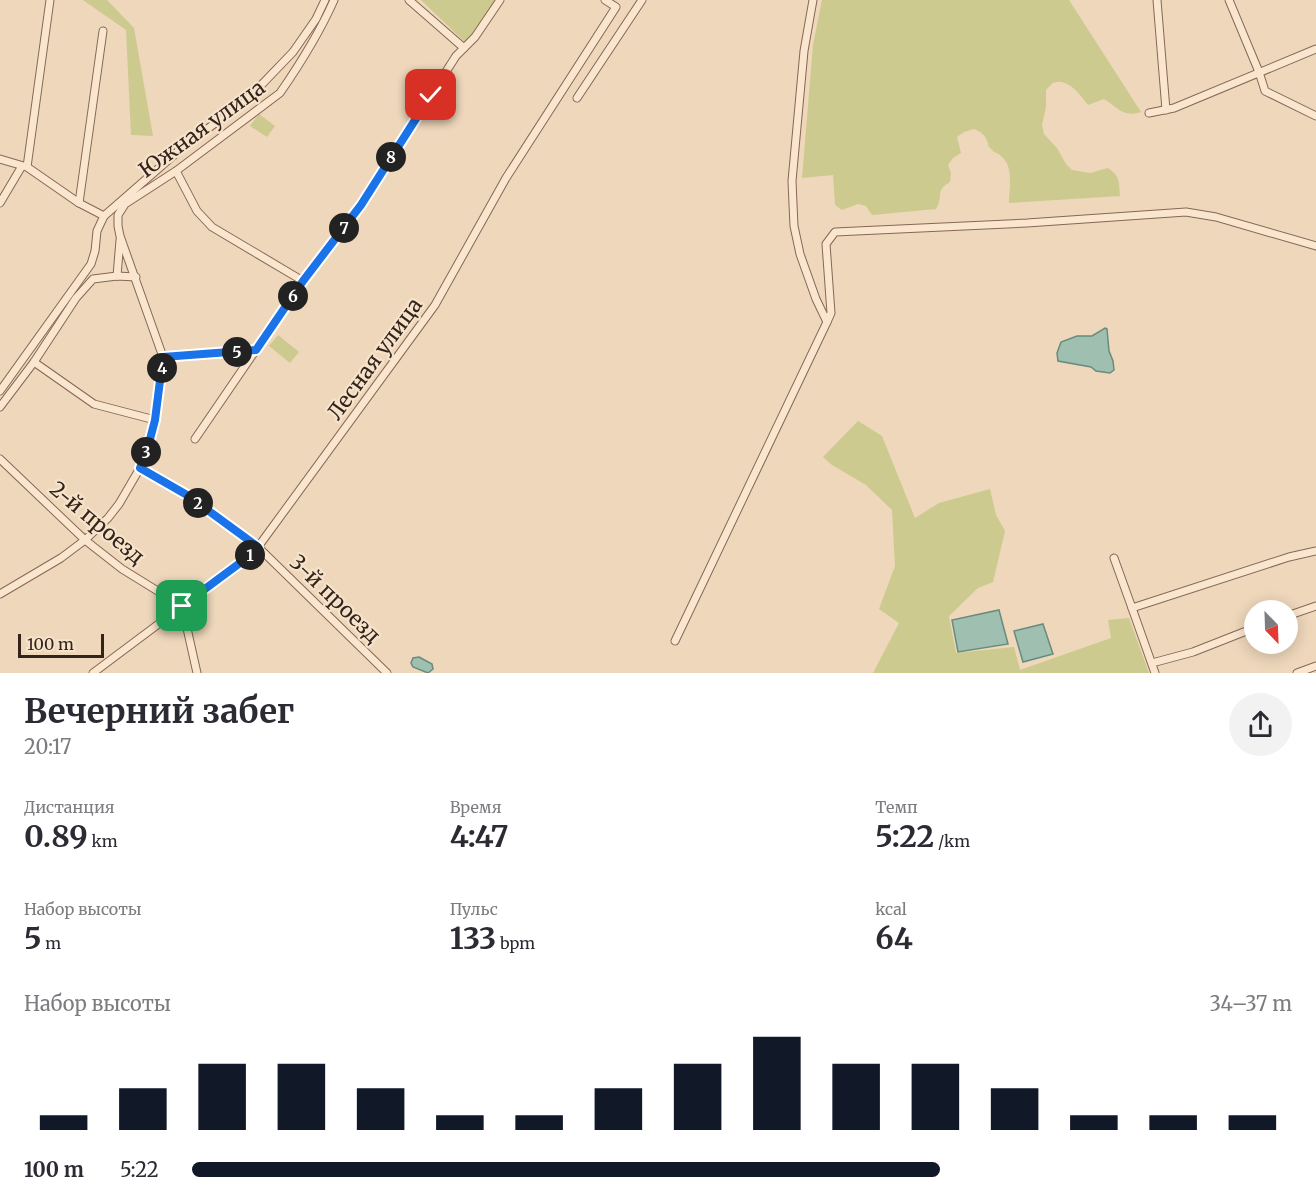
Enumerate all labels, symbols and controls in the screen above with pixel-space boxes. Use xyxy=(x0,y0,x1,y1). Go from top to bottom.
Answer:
pin xyxy=(405,69,456,120)
street label: Южная улица xyxy=(133,74,270,183)
icon: check xyxy=(414,78,447,111)
pin: 8 xyxy=(376,142,406,172)
text: 8 xyxy=(386,147,396,167)
pin: 7 xyxy=(329,213,359,243)
text: 7 xyxy=(339,218,349,238)
pin: 6 xyxy=(278,281,308,311)
text: 6 xyxy=(288,286,298,306)
street label: Лесная улица xyxy=(321,292,428,425)
pin: 5 xyxy=(222,337,252,367)
text: 5 xyxy=(232,342,242,362)
pin: 4 xyxy=(147,353,177,383)
text: 4 xyxy=(157,358,167,378)
pin: 3 xyxy=(131,437,161,467)
text: 3 xyxy=(141,442,151,462)
street label: 2-й проезд xyxy=(44,475,150,570)
pin: 2 xyxy=(183,488,213,518)
text: 2 xyxy=(193,493,203,513)
pin: 1 xyxy=(235,540,265,570)
text: 1 xyxy=(246,545,254,565)
street label: 3-й проезд xyxy=(284,549,386,649)
pin xyxy=(156,580,207,631)
icon: arrive xyxy=(165,589,198,622)
north arrow xyxy=(1244,600,1298,654)
map controls xyxy=(1244,600,1298,654)
scale bar xyxy=(18,631,104,658)
text: 100 m xyxy=(27,634,74,654)
text: Вечерний забег xyxy=(24,691,294,732)
button: share xyxy=(1229,693,1292,756)
text: 20:17 xyxy=(24,734,71,759)
text: Дистанция xyxy=(24,797,115,817)
text: Время xyxy=(450,797,501,817)
text: Темп xyxy=(875,797,918,817)
text: 0.89 xyxy=(24,817,88,855)
text: 4:47 xyxy=(450,817,508,855)
text: 5:22 xyxy=(875,817,934,855)
text: km xyxy=(88,831,118,851)
text: /km xyxy=(934,831,970,851)
text: Набор высоты xyxy=(24,899,142,919)
text: Пульс xyxy=(450,899,498,919)
text: kcal xyxy=(875,899,907,919)
text: 5 xyxy=(24,919,42,957)
text: 133 xyxy=(450,919,496,957)
text: 64 xyxy=(875,919,913,957)
text: m xyxy=(42,933,61,953)
text: bpm xyxy=(496,933,535,953)
text: Набор высоты xyxy=(24,991,171,1016)
text: 34–37 m xyxy=(1209,991,1292,1016)
text: 100 m xyxy=(24,1157,84,1182)
text: 5:22 xyxy=(120,1157,159,1182)

